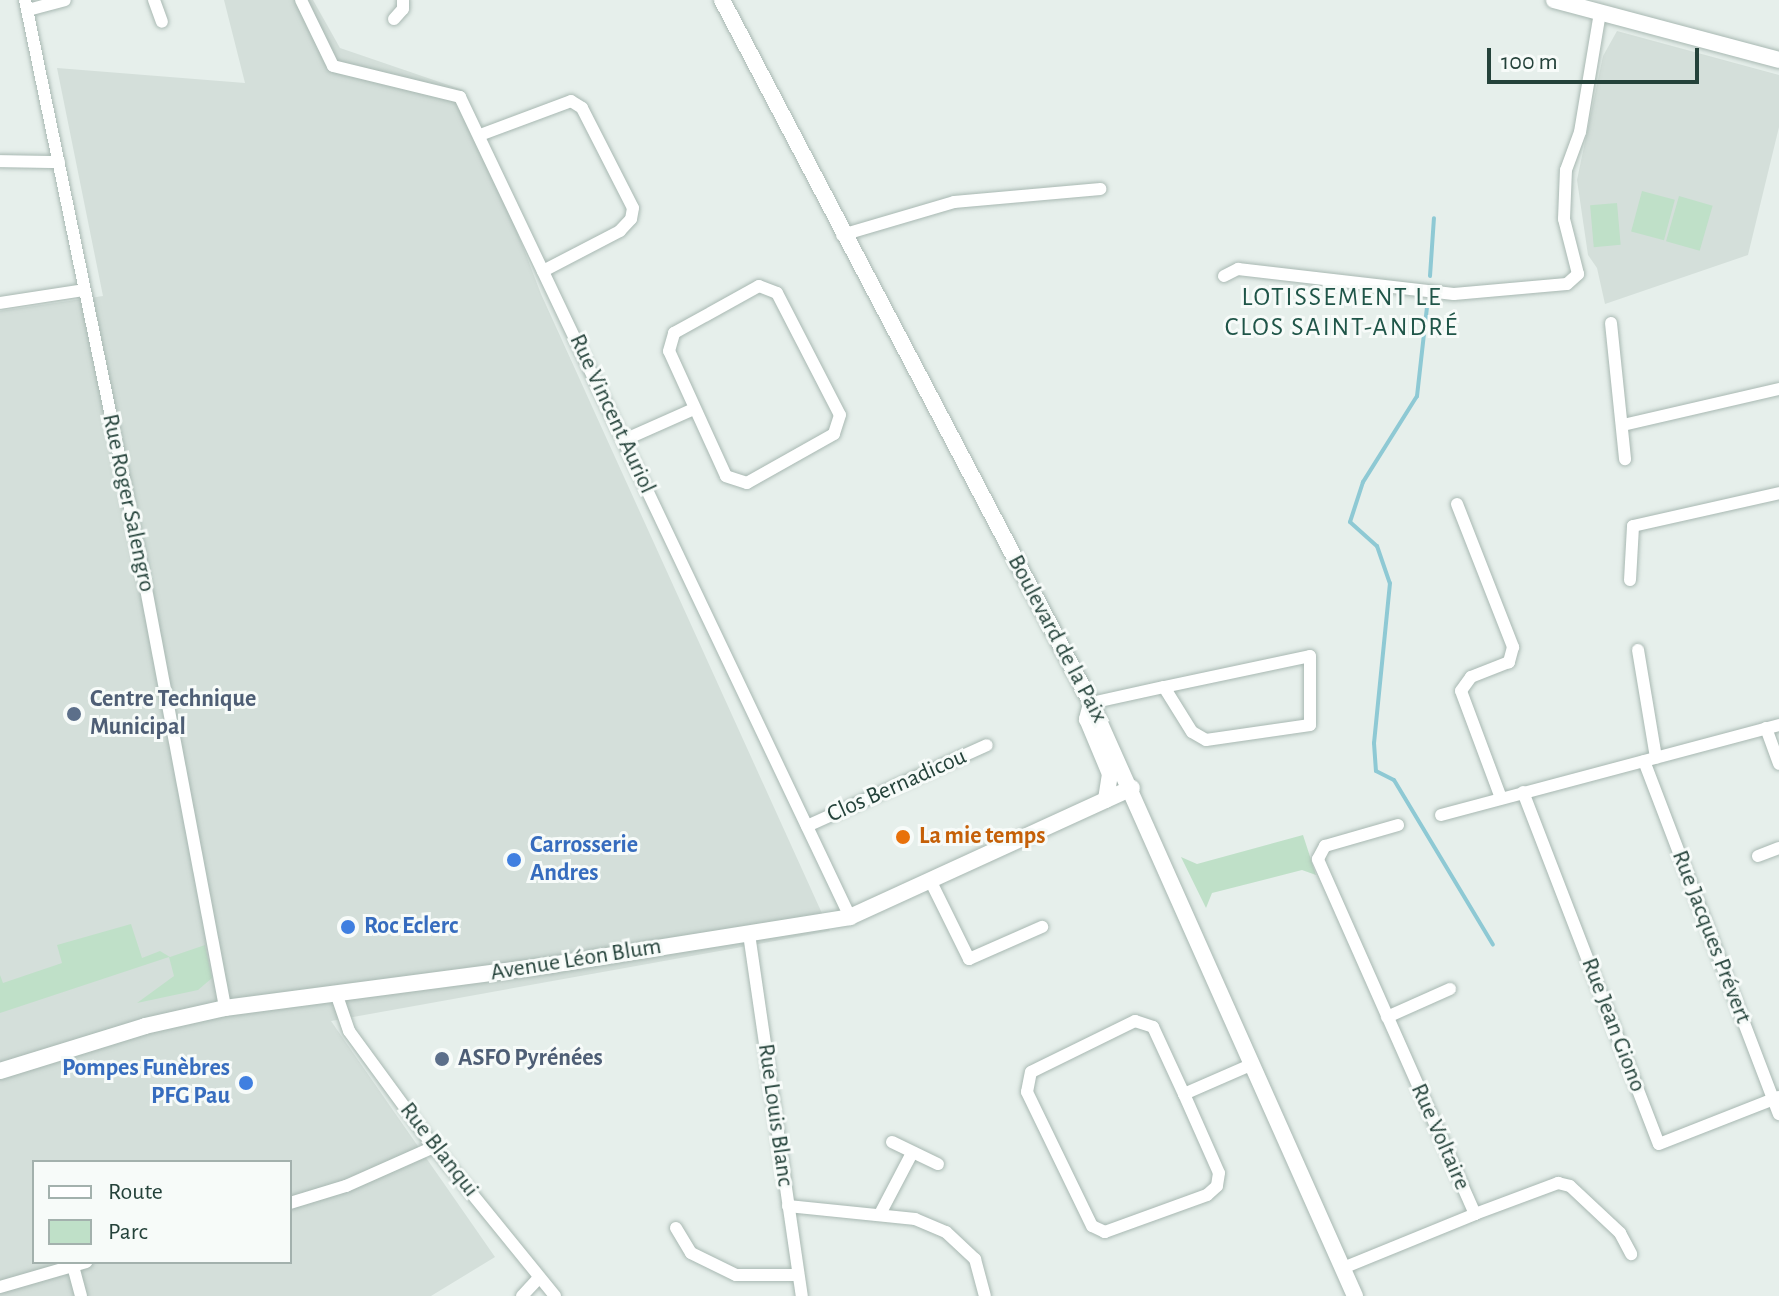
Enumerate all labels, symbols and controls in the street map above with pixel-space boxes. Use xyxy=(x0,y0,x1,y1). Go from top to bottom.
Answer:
scale bar xyxy=(1491,32,1703,82)
text: 100 m xyxy=(1501,50,1558,74)
district label: LOTISSEMENT LE CLOS SAINT-ANDRÉ xyxy=(1225,282,1459,344)
street label: Rue Vincent Auriol xyxy=(562,330,662,498)
street label: Rue Roger Salengro xyxy=(95,411,161,595)
street label: Boulevard de la Paix xyxy=(1001,550,1113,728)
place label: Centre Technique Municipal xyxy=(90,686,256,742)
marker: Centre Technique Municipal xyxy=(65,705,83,723)
street label: Clos Bernadicou xyxy=(823,742,971,830)
place label: La mie temps xyxy=(919,823,1045,851)
marker: La mie temps xyxy=(894,828,912,846)
place label: Carrosserie Andres xyxy=(530,832,638,888)
street label: Rue Jacques Prévert xyxy=(1665,846,1757,1028)
marker: Carrosserie Andres xyxy=(505,851,523,869)
place label: Roc Eclerc xyxy=(364,913,458,941)
marker: Roc Eclerc xyxy=(339,918,357,936)
street label: Avenue Léon Blum xyxy=(489,932,663,988)
street label: Rue Jean Giono xyxy=(1574,954,1652,1096)
street label: Rue Louis Blanc xyxy=(751,1042,799,1188)
place label: ASFO Pyrénées xyxy=(458,1045,603,1073)
marker: ASFO Pyrénées xyxy=(433,1050,451,1068)
place label: Pompes Funèbres PFG Pau xyxy=(62,1055,230,1111)
marker: Pompes Funèbres PFG Pau xyxy=(237,1074,255,1092)
street label: Rue Voltaire xyxy=(1404,1079,1476,1195)
street label: Rue Blanqui xyxy=(393,1097,485,1203)
legend xyxy=(32,1160,292,1264)
text: Route xyxy=(108,1180,163,1204)
text: Parc xyxy=(108,1220,148,1244)

